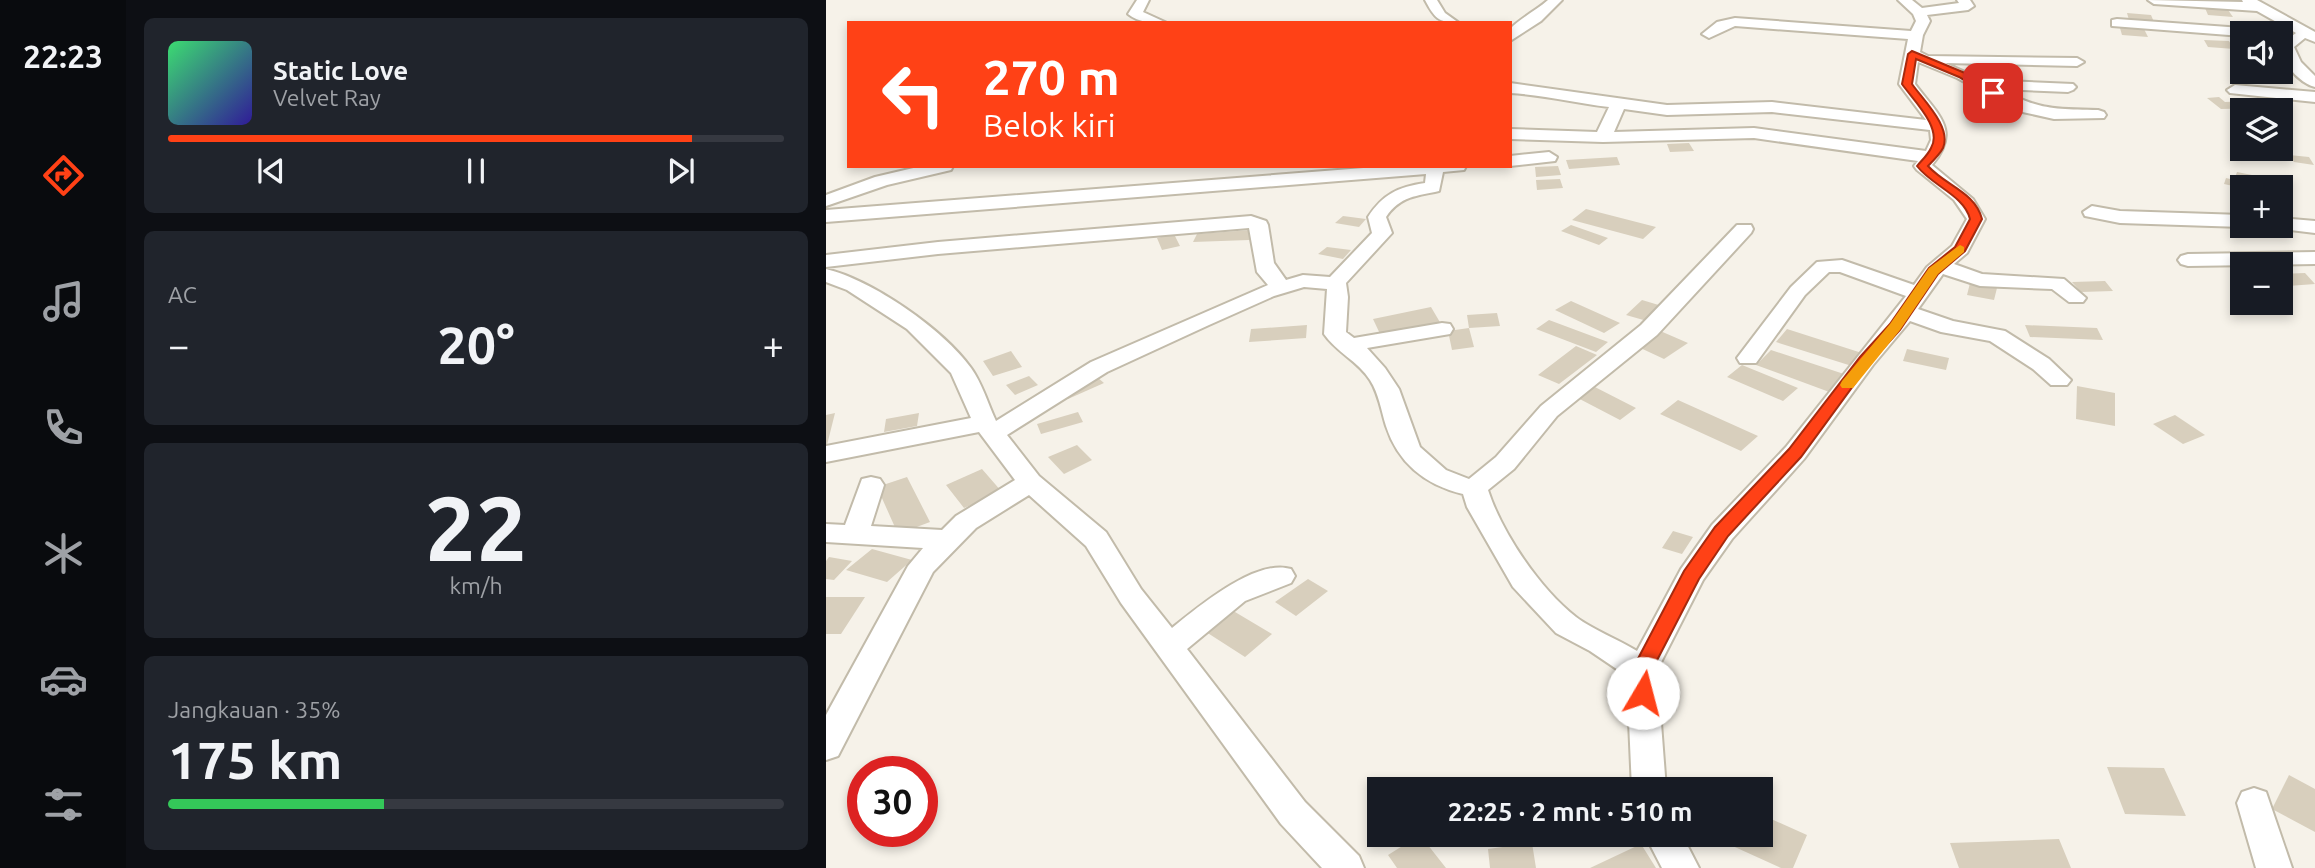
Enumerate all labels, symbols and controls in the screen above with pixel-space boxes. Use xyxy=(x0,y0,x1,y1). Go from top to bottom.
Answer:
map controls xyxy=(2230,21,2293,315)
button: sound xyxy=(2230,21,2293,84)
text: 22:23 xyxy=(23,38,103,74)
icon: left xyxy=(868,49,959,140)
text: 270 m xyxy=(983,49,1120,104)
text: Static Love xyxy=(273,56,408,85)
pin xyxy=(1963,63,2023,123)
icon: arrive xyxy=(1974,74,2012,112)
text: Velvet Ray xyxy=(273,85,381,110)
button: layers xyxy=(2230,98,2293,161)
text: Belok kiri xyxy=(983,107,1115,143)
icon: directions xyxy=(39,151,88,200)
icon: previous xyxy=(252,152,290,190)
icon: pause xyxy=(457,152,495,190)
icon: next xyxy=(662,152,700,190)
button: + xyxy=(2230,175,2293,238)
button: − xyxy=(2230,252,2293,315)
icon: music xyxy=(39,277,88,326)
text: AC xyxy=(168,282,197,307)
text: 20° xyxy=(437,316,515,374)
text: − xyxy=(168,324,189,366)
text: + xyxy=(763,324,784,366)
icon: phone xyxy=(39,403,88,452)
text: 22 xyxy=(425,476,527,578)
icon: climate xyxy=(39,529,88,578)
text: km/h xyxy=(449,573,503,598)
icon: car xyxy=(39,655,88,704)
position arrow xyxy=(1606,656,1680,730)
text: Jangkauan · 35% xyxy=(168,697,340,722)
text: 175 km xyxy=(168,731,342,789)
speed limit sign: 30 xyxy=(847,756,938,847)
icon: filters xyxy=(39,780,88,829)
text: 22:25 · 2 mnt · 510 m xyxy=(1448,797,1692,826)

